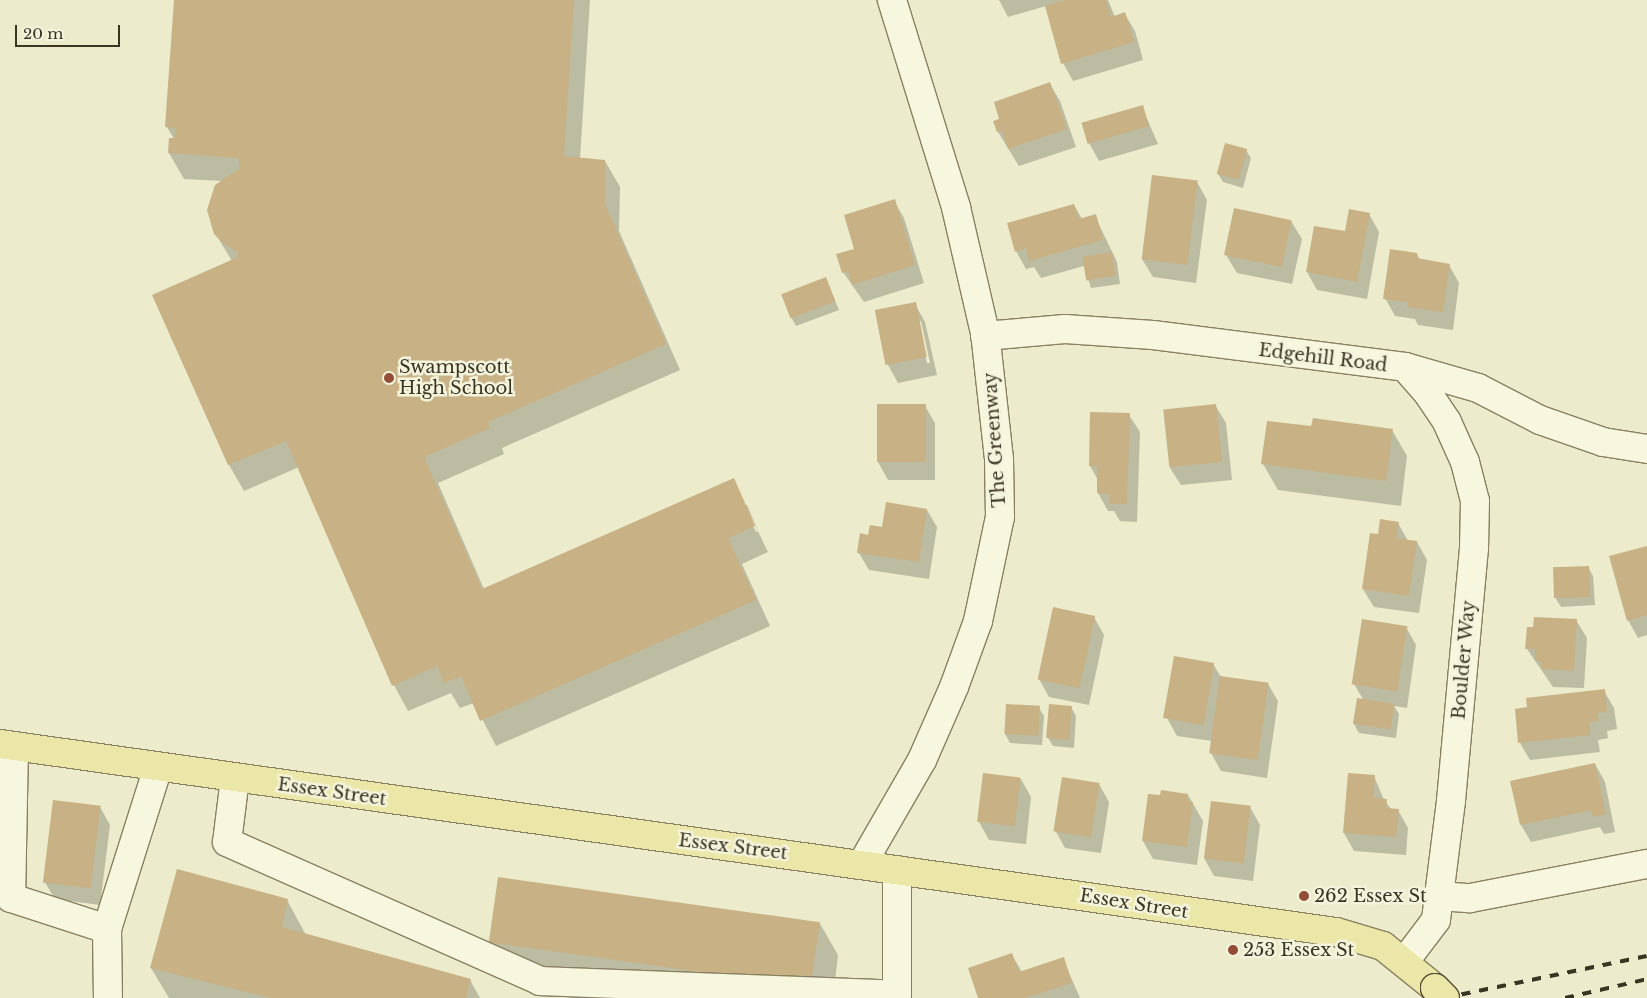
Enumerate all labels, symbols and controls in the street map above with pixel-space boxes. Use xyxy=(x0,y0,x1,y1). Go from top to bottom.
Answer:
scale bar xyxy=(18,15,122,47)
text: 20 m xyxy=(23,24,63,43)
street label: Edgehill Road xyxy=(1257,339,1389,377)
place label: Swampscott High School xyxy=(399,357,513,399)
marker: Swampscott High School xyxy=(383,372,395,384)
street label: The Greenway xyxy=(980,372,1010,508)
street label: Boulder Way xyxy=(1448,599,1480,721)
street label: Essex Street xyxy=(276,774,388,810)
street label: Essex Street xyxy=(677,830,789,864)
street label: Essex Street xyxy=(1078,885,1190,923)
place label: 262 Essex St xyxy=(1314,885,1427,907)
marker: 262 Essex St xyxy=(1298,890,1310,902)
place label: 253 Essex St xyxy=(1243,939,1355,961)
marker: 253 Essex St xyxy=(1227,944,1239,956)

